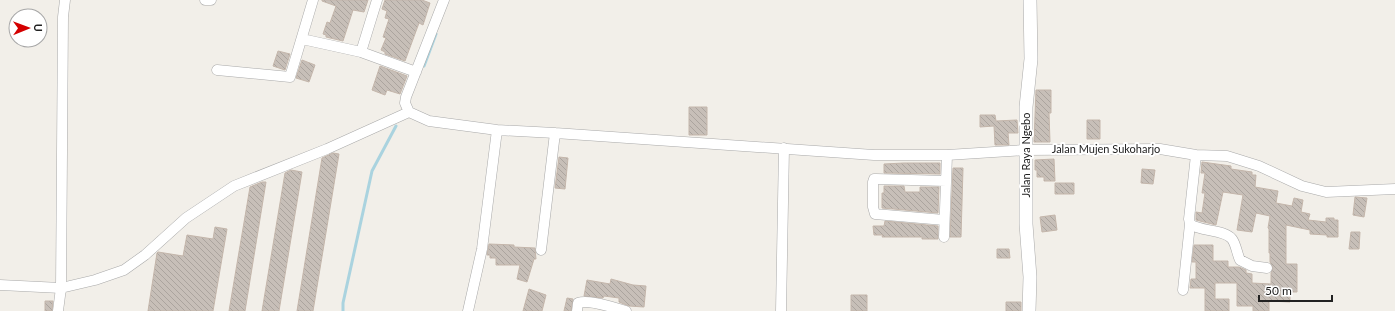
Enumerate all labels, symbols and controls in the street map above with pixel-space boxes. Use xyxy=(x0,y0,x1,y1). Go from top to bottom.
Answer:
north arrow xyxy=(8,8,48,48)
text: U xyxy=(32,24,45,32)
street label: Jalan Raya Ngebo xyxy=(1019,113,1032,197)
street label: Jalan Mujen Sukoharjo xyxy=(1052,142,1160,155)
scale bar xyxy=(1259,277,1332,303)
text: 50 m xyxy=(1265,283,1292,298)

